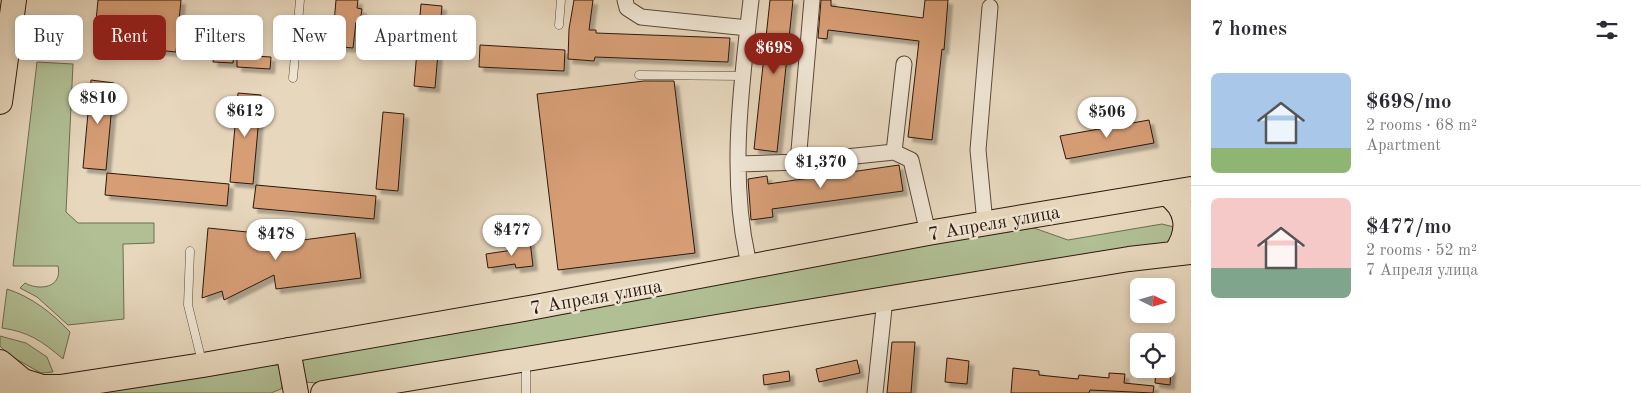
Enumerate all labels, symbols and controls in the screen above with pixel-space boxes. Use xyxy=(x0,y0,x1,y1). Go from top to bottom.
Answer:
chip: Buy xyxy=(15,15,83,60)
chip: Rent xyxy=(93,15,166,60)
chip: Filters xyxy=(176,15,263,60)
chip: New xyxy=(273,15,346,60)
chip: Apartment xyxy=(356,15,476,60)
icon: filters xyxy=(1593,16,1621,44)
text: 7 homes xyxy=(1211,19,1287,40)
pin: $698 xyxy=(744,32,804,75)
text: $698 xyxy=(755,41,793,57)
pin: $810 xyxy=(68,82,128,125)
text: $810 xyxy=(79,91,117,107)
text: $698/mo xyxy=(1366,92,1452,113)
icon: home xyxy=(1251,93,1311,153)
pin: $612 xyxy=(215,96,275,138)
pin: $506 xyxy=(1077,96,1137,139)
text: $612 xyxy=(226,104,264,120)
text: $506 xyxy=(1088,105,1126,121)
text: 2 rooms · 68 m² xyxy=(1366,118,1477,134)
text: Apartment xyxy=(1366,138,1441,154)
pin: $1,370 xyxy=(780,146,862,189)
text: $1,370 xyxy=(796,155,846,171)
street label: 7 Апреля улица xyxy=(927,203,1062,245)
pin: $477 xyxy=(482,214,542,257)
text: $477/mo xyxy=(1366,217,1452,238)
pin: $478 xyxy=(246,218,306,261)
icon: home xyxy=(1251,218,1311,278)
text: $477 xyxy=(493,223,531,239)
text: $478 xyxy=(257,227,295,243)
text: 2 rooms · 52 m² xyxy=(1366,243,1477,259)
text: 7 Апреля улица xyxy=(1366,263,1478,279)
street label: 7 Апреля улица xyxy=(529,277,664,319)
north arrow xyxy=(1130,278,1175,322)
map controls xyxy=(1130,278,1175,378)
button: locate xyxy=(1130,333,1175,378)

